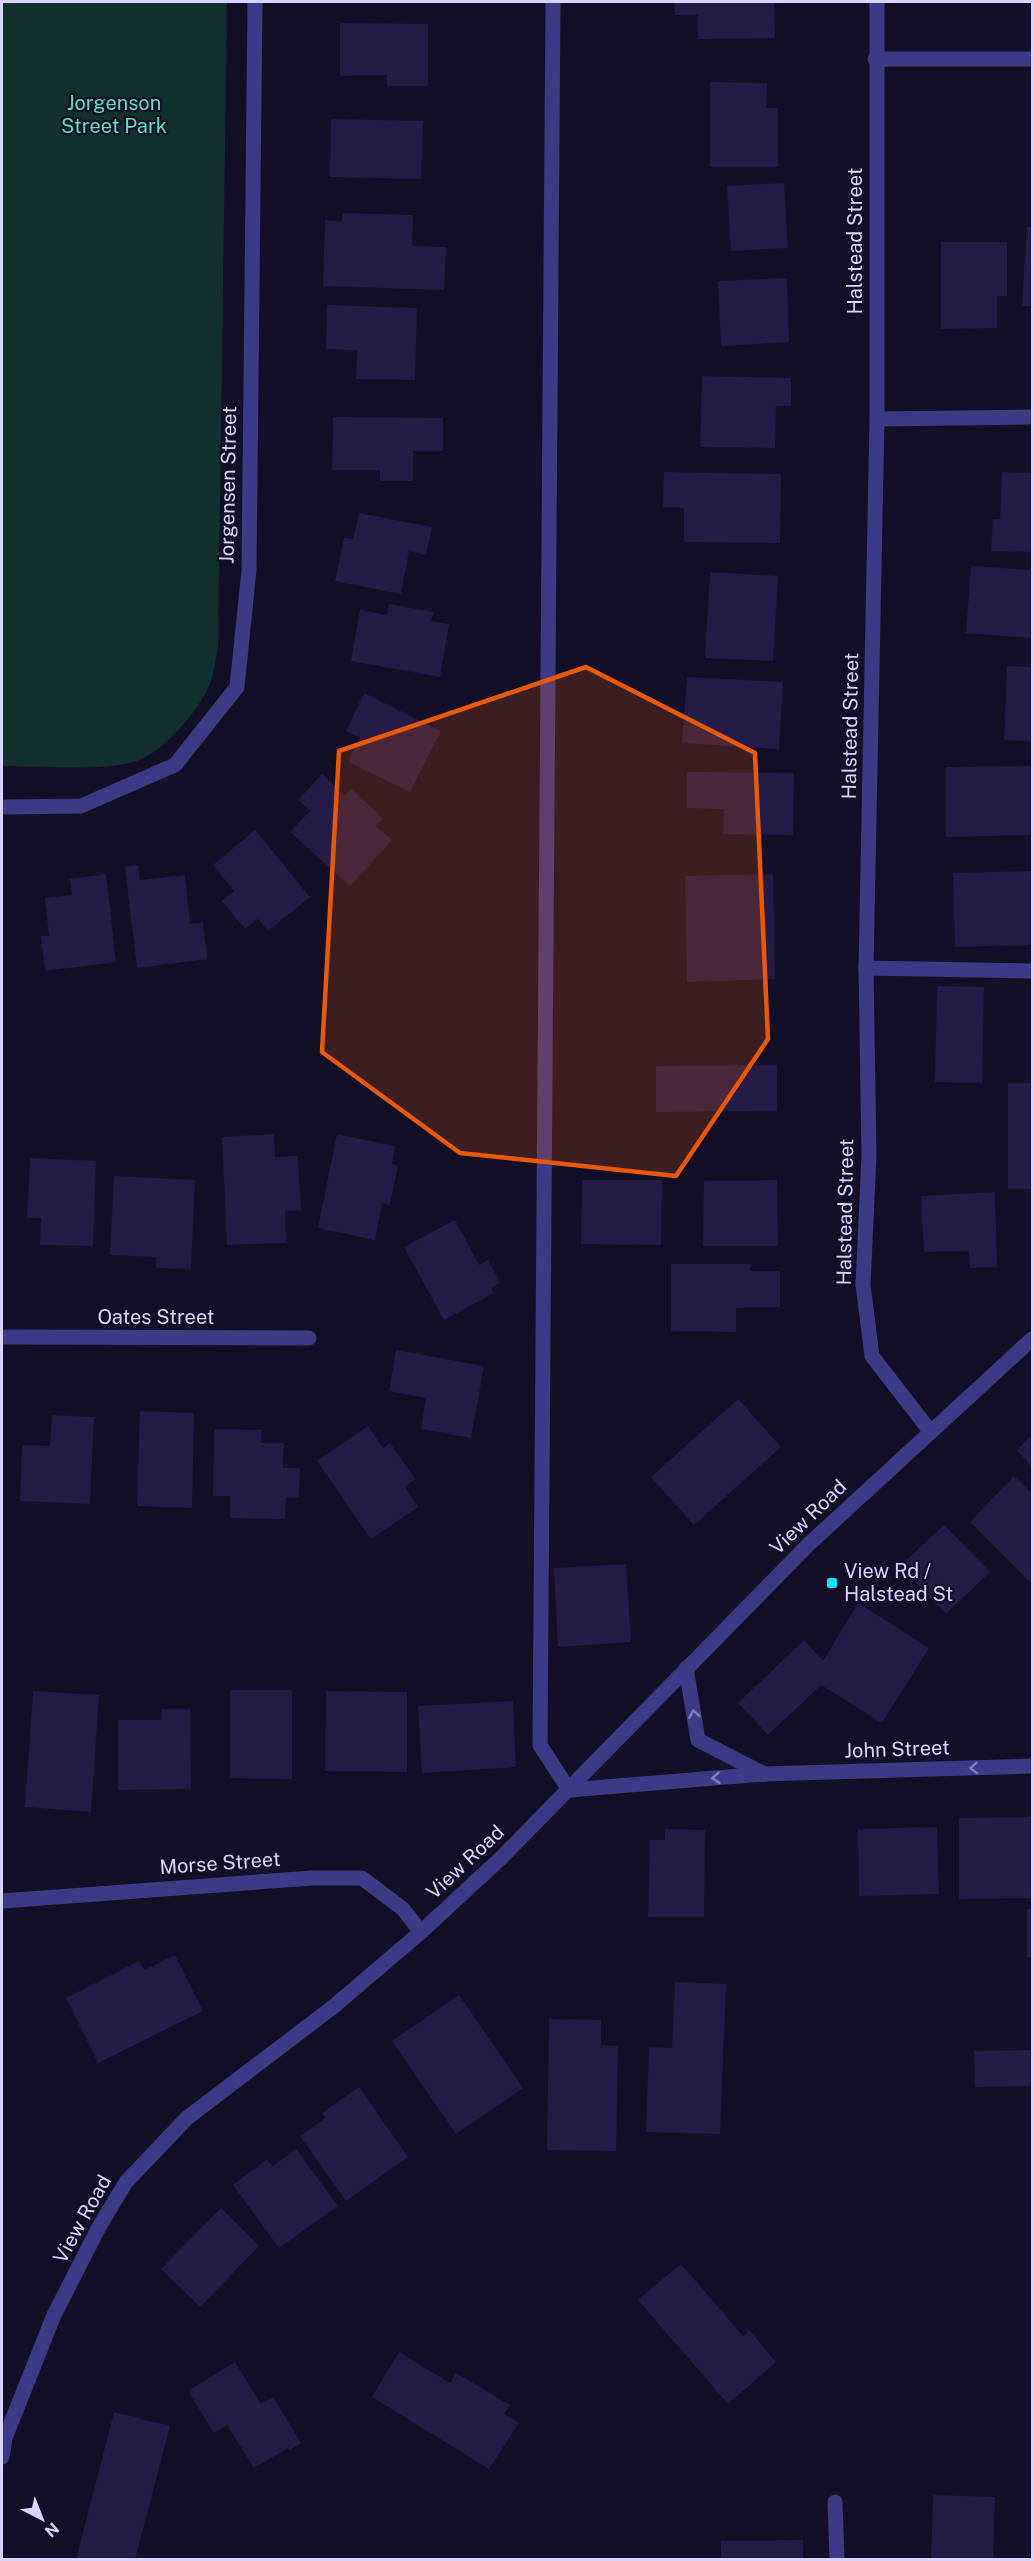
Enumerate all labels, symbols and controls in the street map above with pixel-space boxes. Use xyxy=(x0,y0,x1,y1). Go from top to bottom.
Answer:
park label: Jorgenson Street Park xyxy=(61,91,167,138)
street label: Halstead Street xyxy=(843,168,867,314)
street label: Jorgensen Street xyxy=(215,406,241,564)
street label: Halstead Street xyxy=(837,652,863,800)
street label: Halstead Street xyxy=(832,1138,858,1286)
street label: Oates Street xyxy=(97,1305,215,1329)
street label: View Road xyxy=(765,1475,851,1559)
place label: View Rd / Halstead St xyxy=(844,1559,953,1606)
marker: View Rd / Halstead St xyxy=(825,1576,839,1590)
one-way arrow xyxy=(688,1709,700,1718)
street label: John Street xyxy=(844,1735,950,1763)
one-way arrow xyxy=(970,1761,979,1774)
one-way arrow xyxy=(712,1771,721,1784)
street label: View Road xyxy=(421,1820,509,1904)
street label: Morse Street xyxy=(159,1847,281,1879)
street label: View Road xyxy=(48,2171,116,2267)
north arrow xyxy=(12,2489,72,2549)
text: N xyxy=(41,2519,63,2541)

